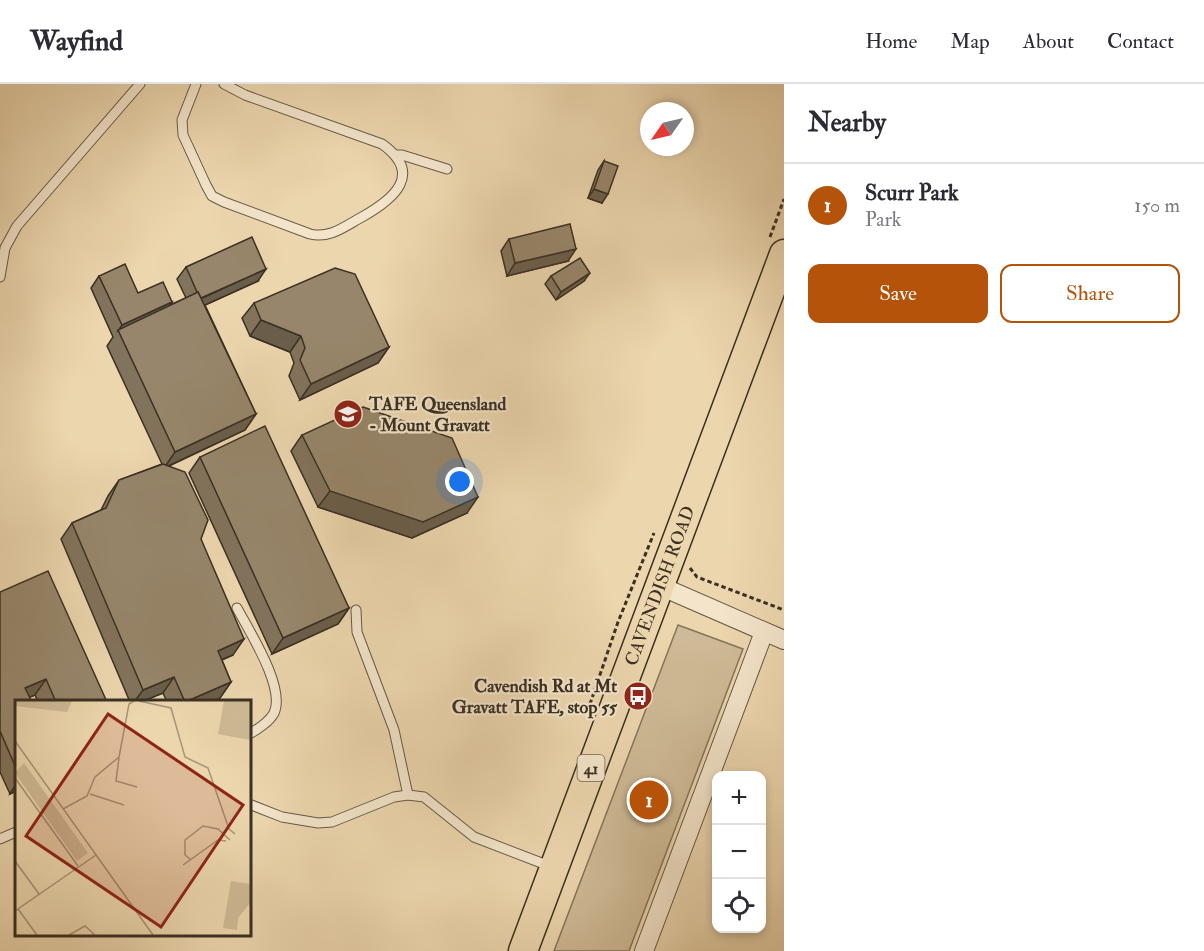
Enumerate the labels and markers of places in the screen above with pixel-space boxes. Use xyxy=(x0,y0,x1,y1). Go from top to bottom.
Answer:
place label: TAFE Queensland - Mount Gravatt xyxy=(368,393,506,437)
school or university icon: TAFE Queensland - Mount Gravatt xyxy=(332,398,364,430)
place label: Cavendish Rd at Mt Gravatt TAFE, stop 55 xyxy=(452,675,618,719)
bus stop icon: Cavendish Rd at Mt Gravatt TAFE, stop 55 xyxy=(622,680,654,712)
pin: 1 xyxy=(630,778,668,822)

